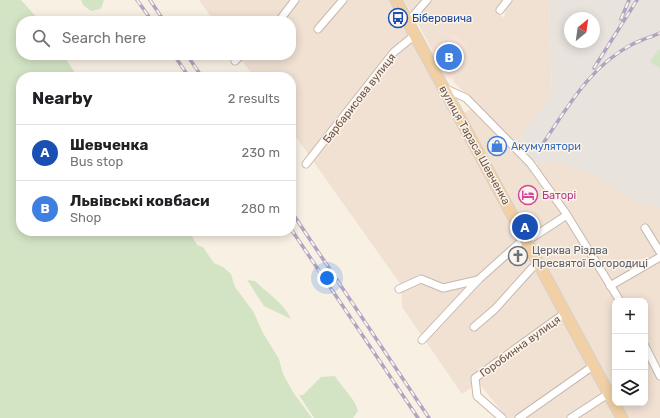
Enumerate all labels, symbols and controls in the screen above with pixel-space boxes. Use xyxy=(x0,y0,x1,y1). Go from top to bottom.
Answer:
bus stop icon: Біберовича xyxy=(387,7,409,29)
place label: Біберовича xyxy=(412,12,472,25)
north arrow xyxy=(564,12,600,48)
search box xyxy=(16,16,296,60)
icon: search xyxy=(30,27,52,49)
text: Search here xyxy=(62,29,146,47)
pin: B xyxy=(436,42,462,72)
street label: Барбарисова вулиця xyxy=(320,51,399,146)
street label: вулиця Тараса Шевченка xyxy=(436,83,513,207)
text: Nearby xyxy=(32,88,93,108)
text: 2 results xyxy=(228,91,280,106)
shop icon: Акумулятори xyxy=(486,135,508,157)
text: Шевченка xyxy=(70,136,148,154)
place label: Акумулятори xyxy=(511,140,581,153)
text: A xyxy=(40,145,50,160)
text: 230 m xyxy=(242,145,280,160)
text: Bus stop xyxy=(70,154,123,169)
hotel icon: Баторі xyxy=(517,184,539,206)
place label: Баторі xyxy=(542,189,576,202)
text: Львівські ковбаси xyxy=(70,192,210,210)
text: B xyxy=(40,201,50,216)
text: 280 m xyxy=(241,201,280,216)
text: Shop xyxy=(70,210,101,225)
pin: A xyxy=(512,212,538,242)
place label: Церква Різдва Пресвятої Богородиці xyxy=(532,244,648,270)
church icon: Церква Різдва Пресвятої Богородиці xyxy=(507,245,529,267)
your location xyxy=(317,268,337,288)
map controls xyxy=(612,298,648,406)
button: + xyxy=(612,298,648,334)
street label: Горобинна вулиця xyxy=(477,313,563,380)
button: − xyxy=(612,334,648,370)
button: layers xyxy=(612,370,648,406)

